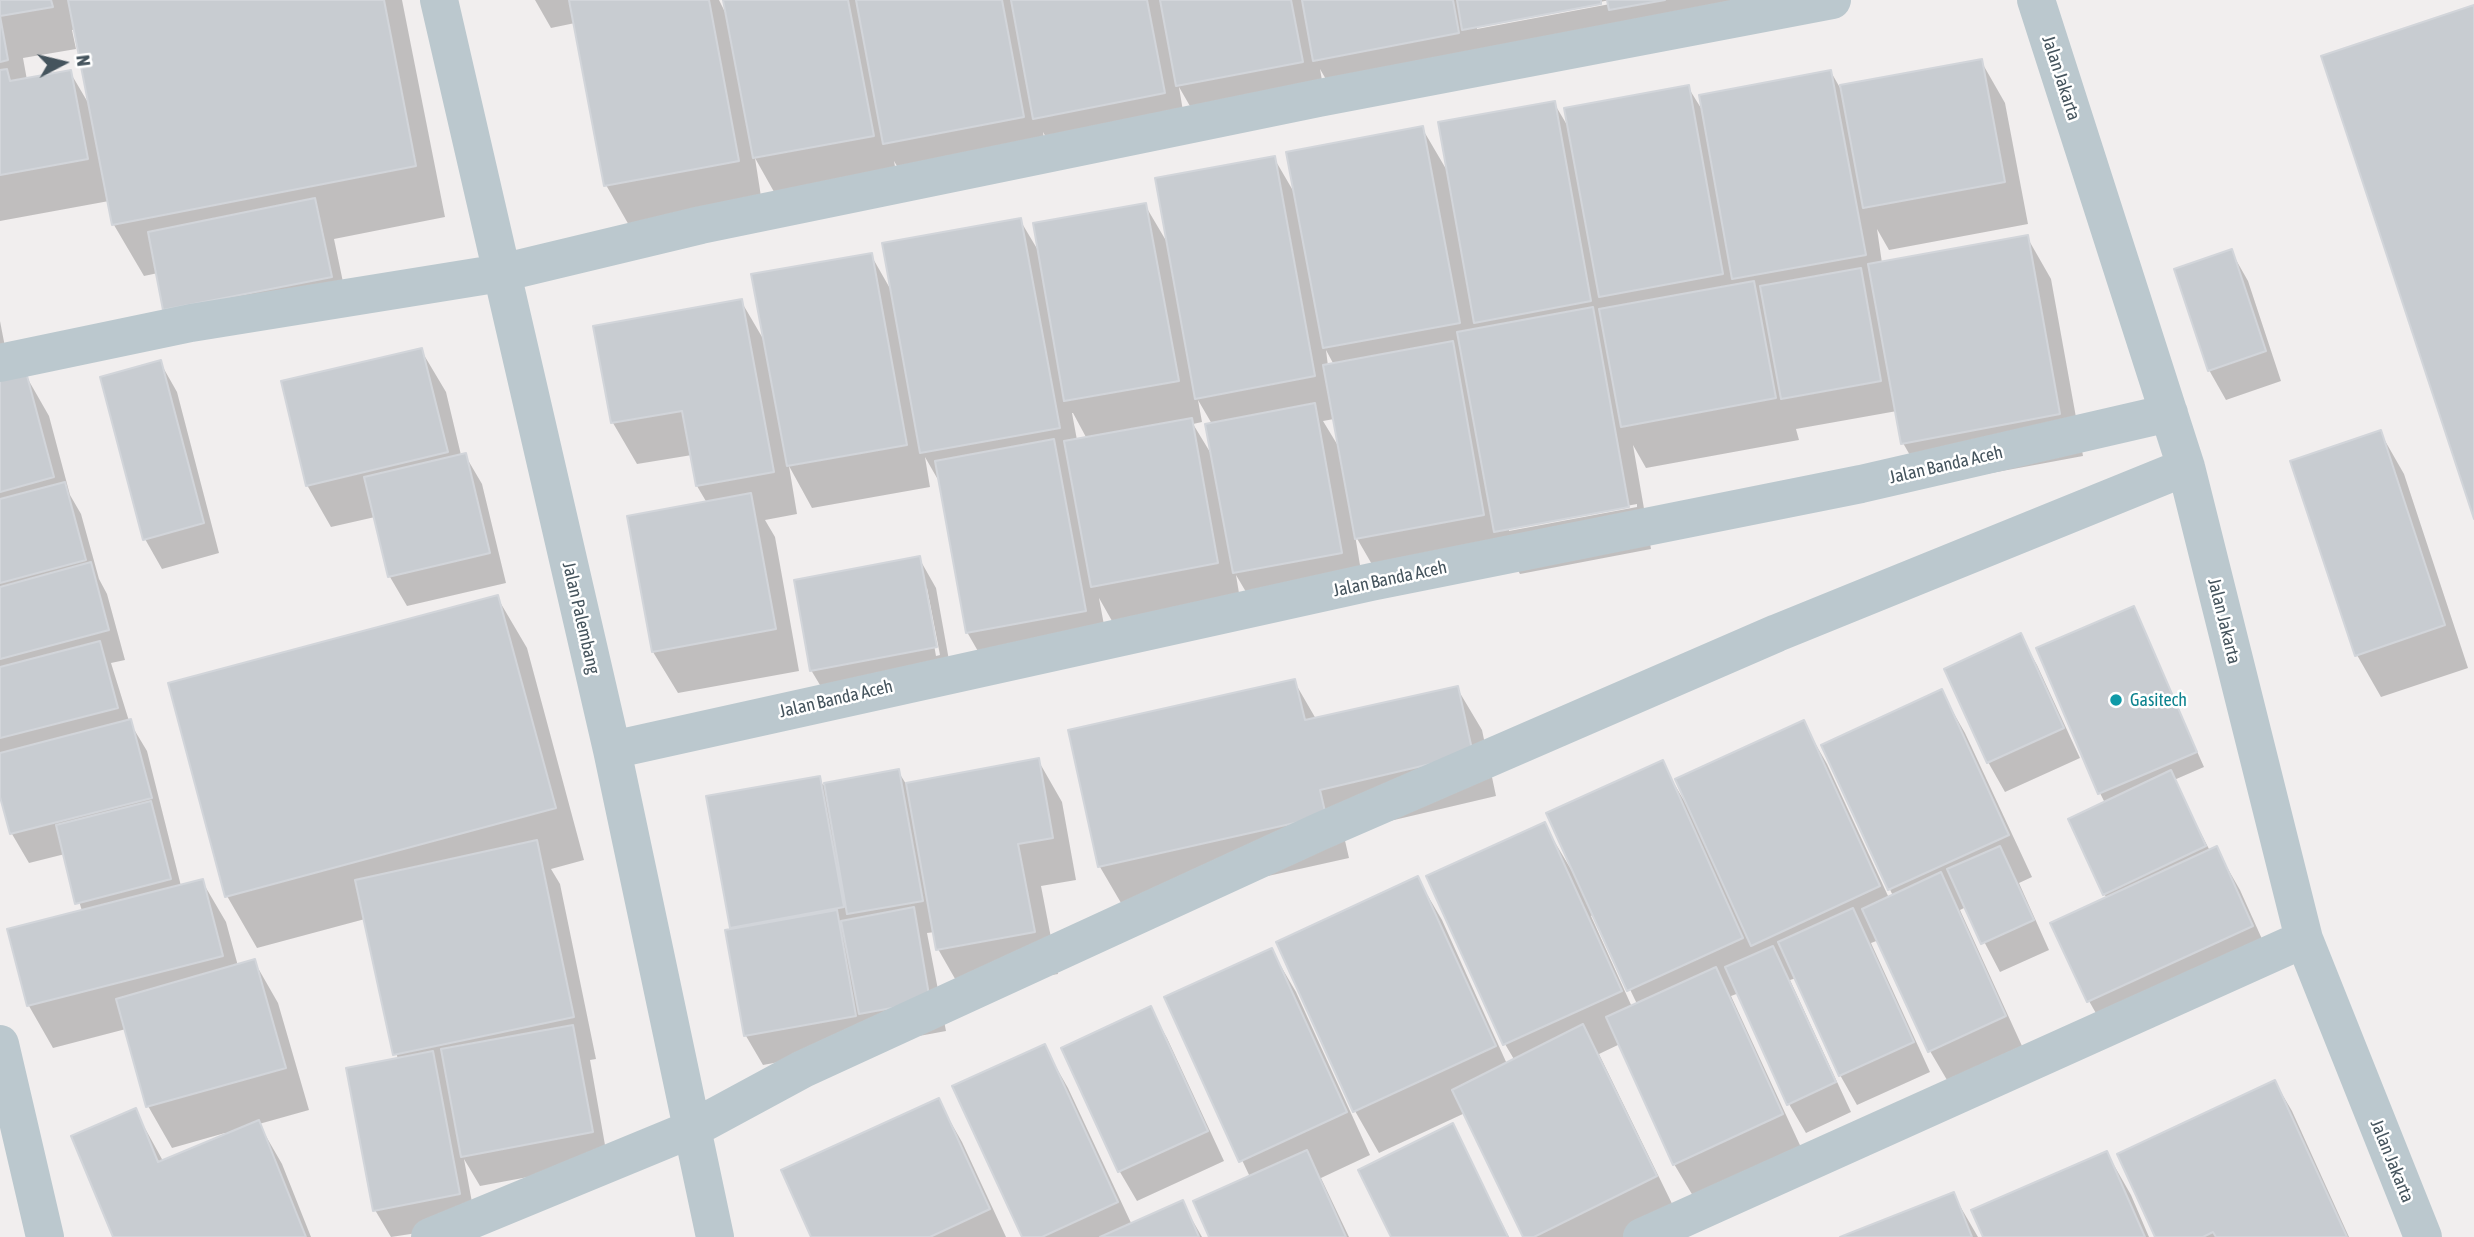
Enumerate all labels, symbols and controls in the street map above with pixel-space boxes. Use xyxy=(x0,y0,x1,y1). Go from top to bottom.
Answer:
north arrow xyxy=(28,28,98,98)
street label: Jalan Jakarta xyxy=(2037,33,2085,123)
text: N xyxy=(72,54,95,67)
street label: Jalan Banda Aceh xyxy=(1887,441,2005,489)
street label: Jalan Banda Aceh xyxy=(1331,556,1449,602)
street label: Jalan Palembang xyxy=(558,560,604,676)
street label: Jalan Jakarta xyxy=(2203,576,2245,666)
street label: Jalan Banda Aceh xyxy=(777,675,895,723)
place label: Gasitech xyxy=(2130,689,2187,711)
marker: Gasitech xyxy=(2108,692,2124,708)
street label: Jalan Jakarta xyxy=(2366,1116,2418,1206)

